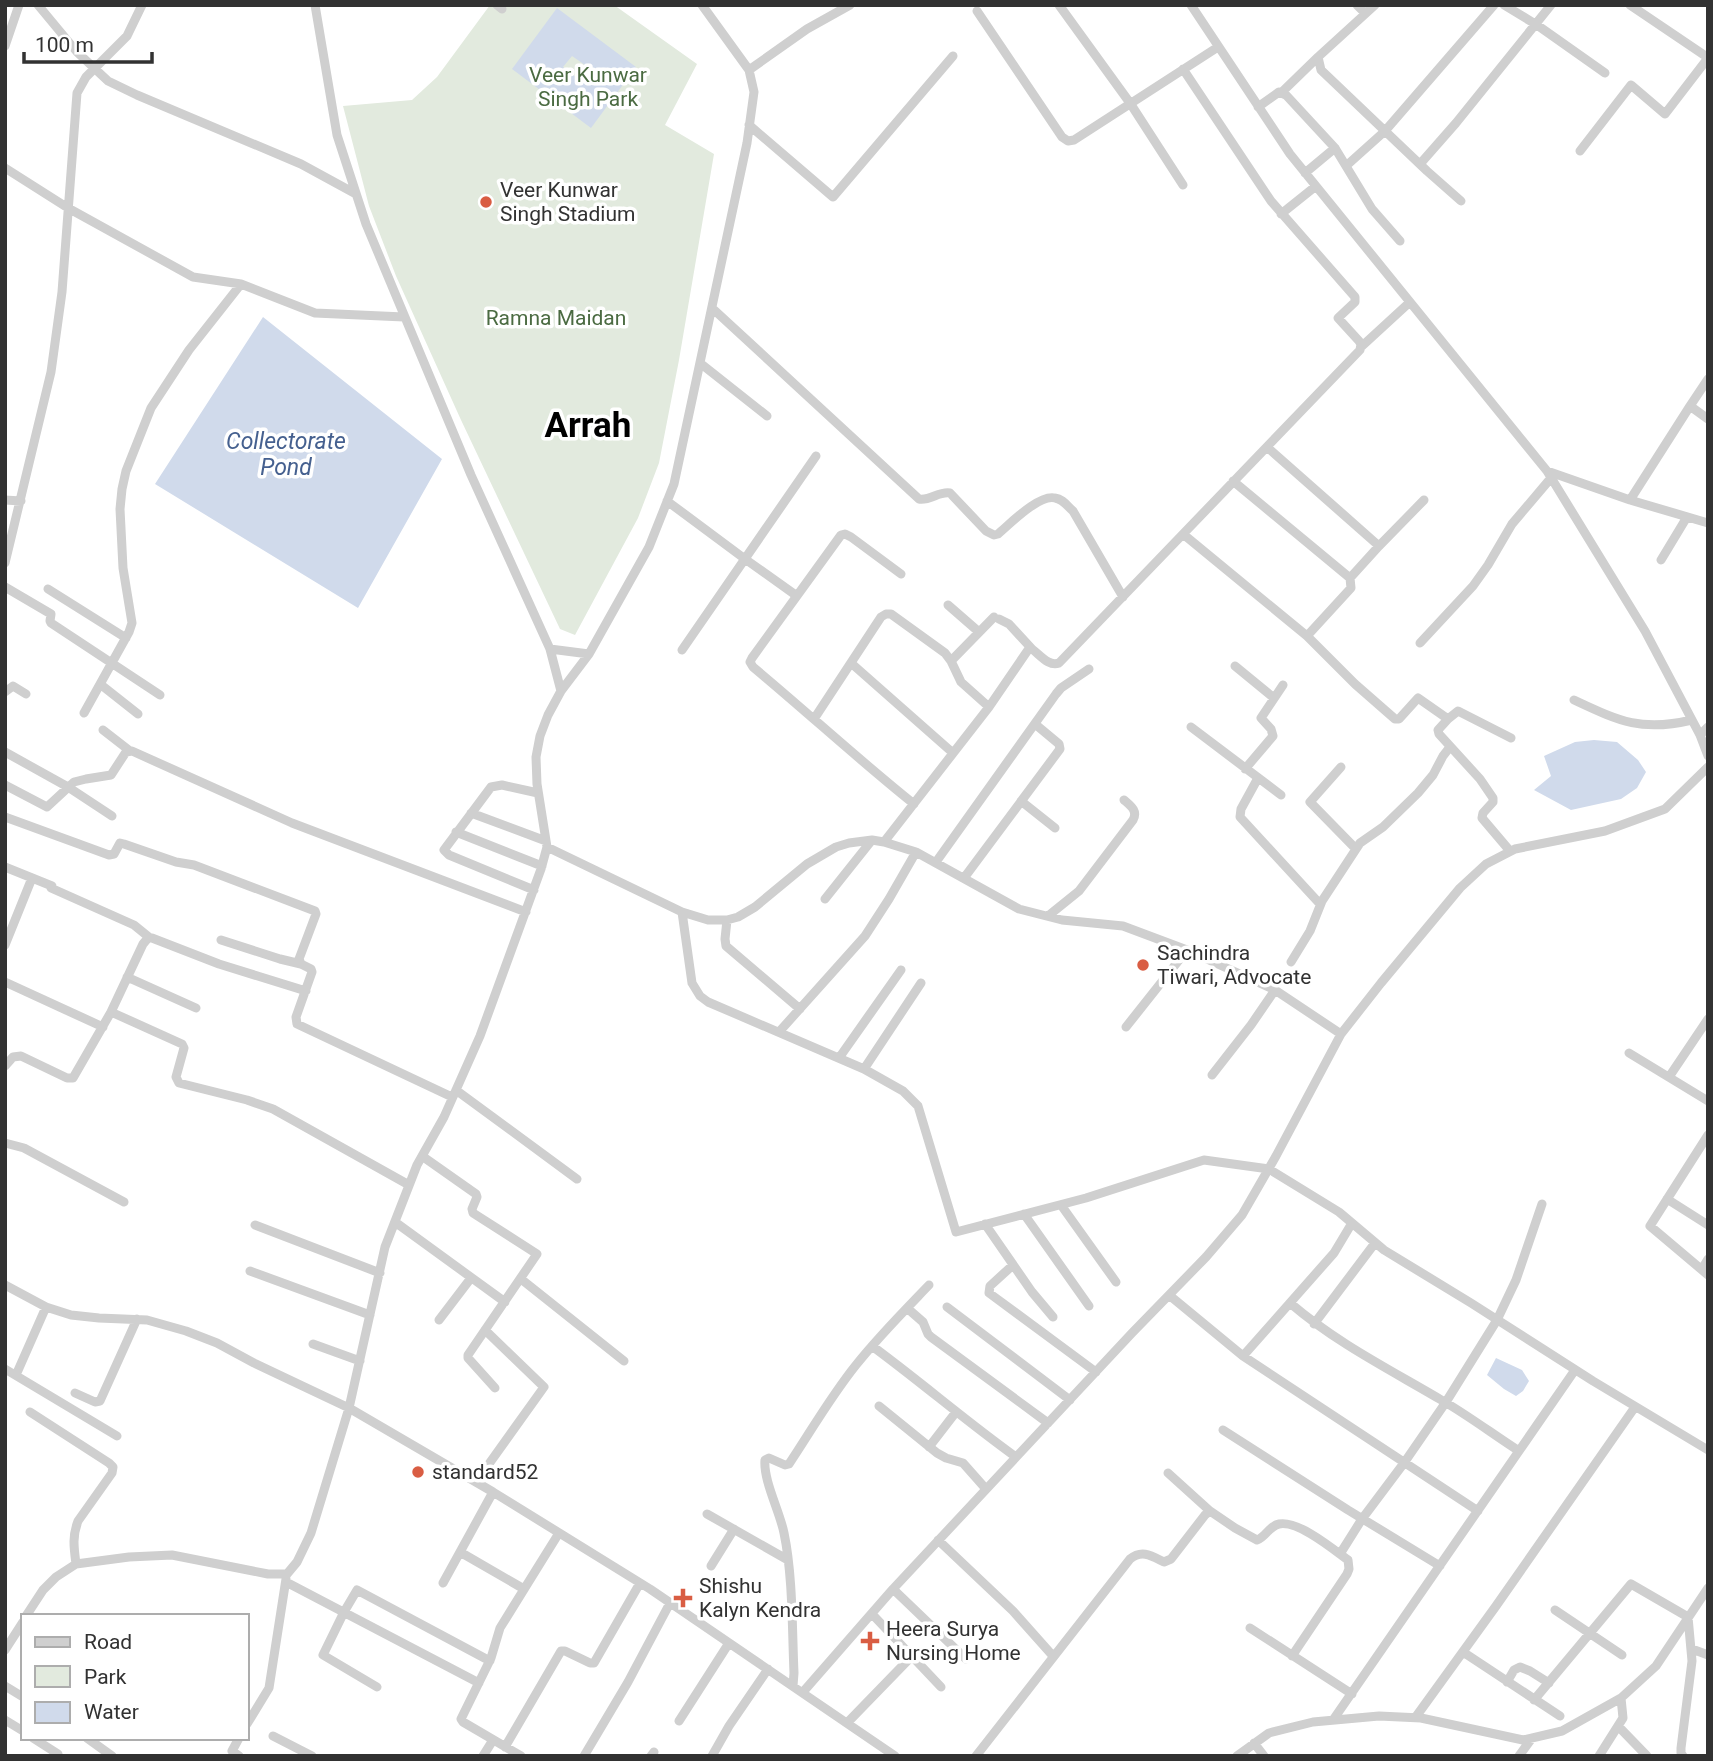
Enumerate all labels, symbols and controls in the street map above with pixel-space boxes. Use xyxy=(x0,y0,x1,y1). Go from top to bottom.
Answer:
scale bar xyxy=(24,21,152,65)
text: 100 m xyxy=(35,33,94,57)
park label: Veer Kunwar Singh Park xyxy=(529,63,647,111)
place label: Veer Kunwar Singh Stadium xyxy=(500,178,635,226)
marker: Veer Kunwar Singh Stadium xyxy=(478,194,494,210)
park label: Ramna Maidan xyxy=(486,306,626,330)
district label: Arrah xyxy=(545,405,631,446)
water label: Collectorate Pond xyxy=(226,428,346,481)
place label: Sachindra Tiwari, Advocate xyxy=(1157,941,1311,989)
marker: Sachindra Tiwari, Advocate xyxy=(1135,957,1151,973)
place label: standard52 xyxy=(432,1460,539,1484)
marker: standard52 xyxy=(410,1464,426,1480)
place label: Shishu Kalyn Kendra xyxy=(699,1574,821,1622)
marker: Shishu Kalyn Kendra xyxy=(673,1588,693,1608)
legend xyxy=(21,1614,248,1740)
place label: Heera Surya Nursing Home xyxy=(886,1617,1021,1665)
text: Road xyxy=(84,1630,132,1654)
marker: Heera Surya Nursing Home xyxy=(860,1631,880,1651)
text: Park xyxy=(84,1665,127,1689)
text: Water xyxy=(84,1700,139,1724)

